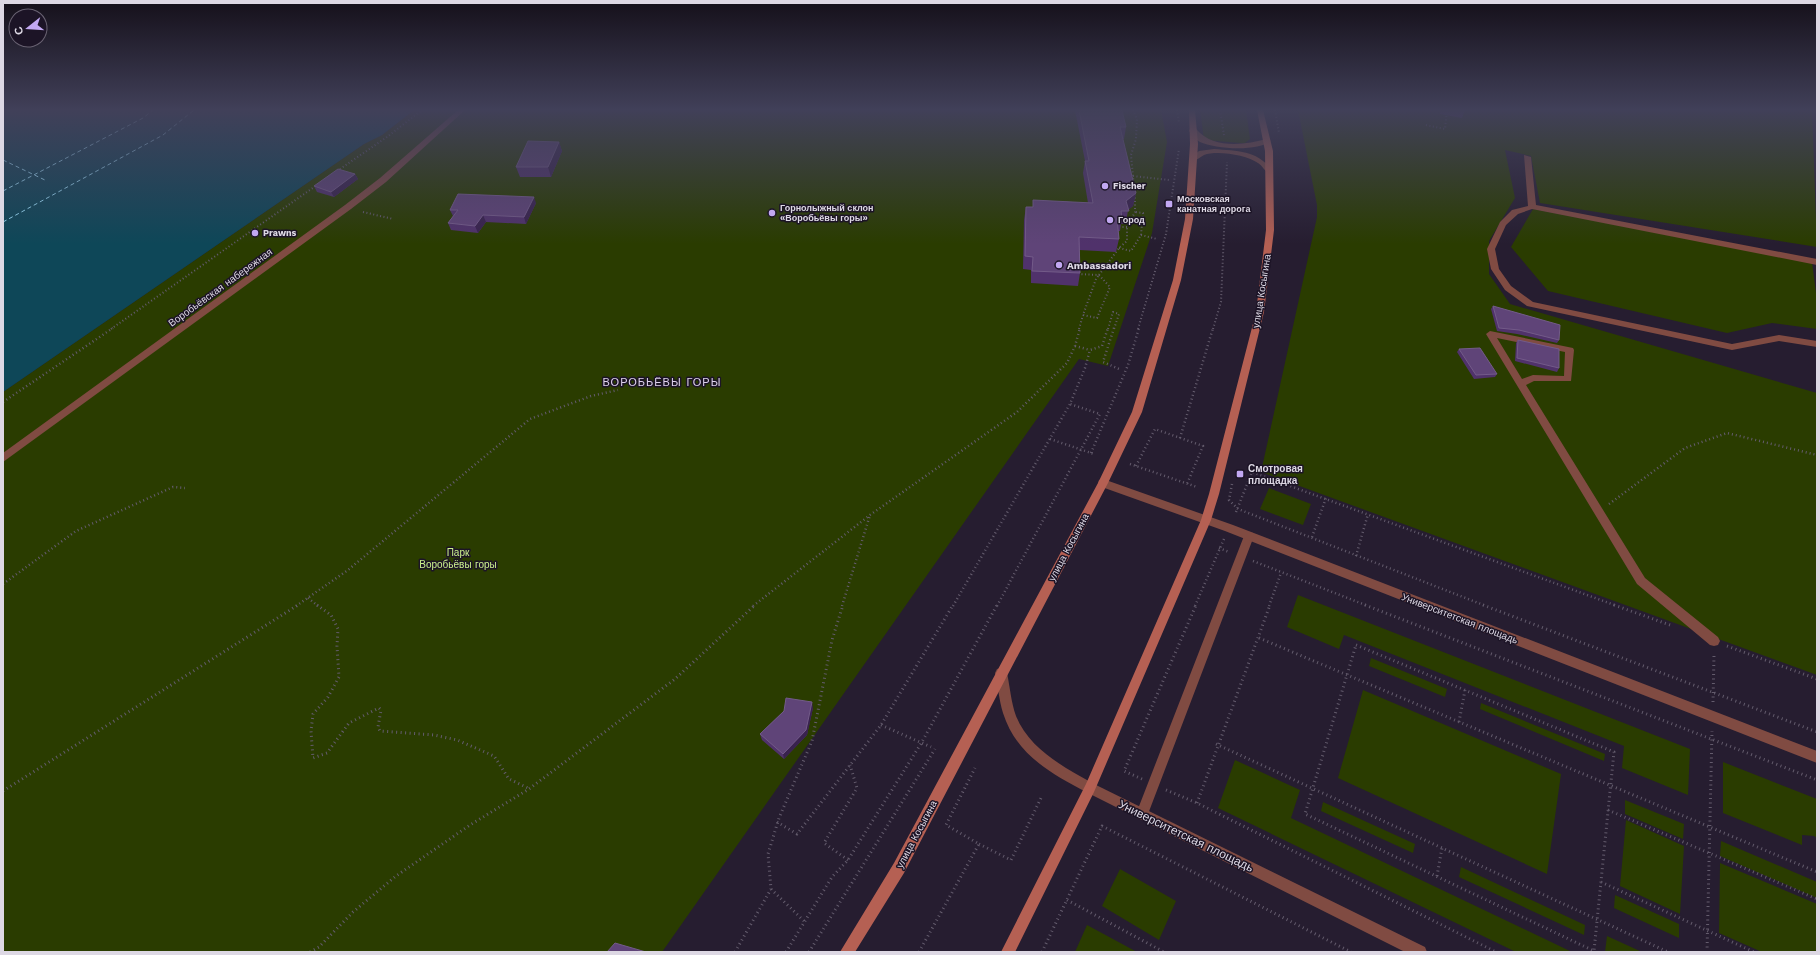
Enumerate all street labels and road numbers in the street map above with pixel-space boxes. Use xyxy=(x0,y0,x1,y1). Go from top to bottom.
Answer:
street label: Воробьёвская набережная xyxy=(166,246,274,329)
street label: улица Косыгина xyxy=(1250,253,1273,329)
street label: улица Косыгина xyxy=(1046,511,1091,583)
street label: Университетская площадь xyxy=(1400,591,1520,646)
street label: Университетская площадь xyxy=(1116,797,1256,875)
street label: улица Косыгина xyxy=(894,798,939,870)

